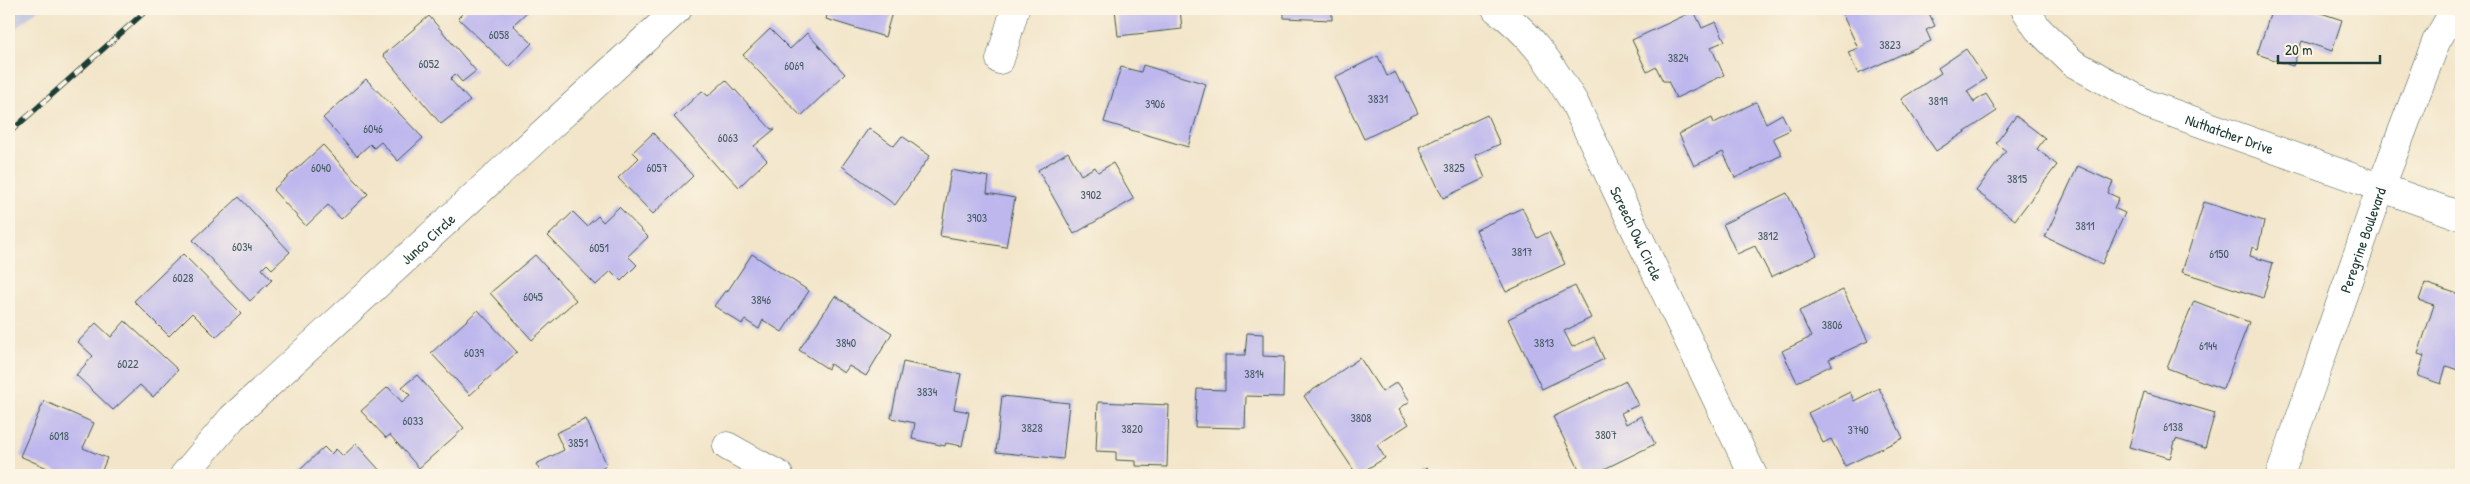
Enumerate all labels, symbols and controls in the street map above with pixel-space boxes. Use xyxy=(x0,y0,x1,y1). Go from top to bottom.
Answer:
house number: 6058 xyxy=(489,26,509,43)
scale bar xyxy=(2278,32,2380,64)
house number: 3823 xyxy=(1879,36,1901,53)
text: 20 m xyxy=(2285,39,2312,60)
house number: 3824 xyxy=(1668,49,1689,66)
house number: 6052 xyxy=(419,55,440,72)
house number: 6069 xyxy=(784,57,804,74)
house number: 3831 xyxy=(1368,90,1388,107)
house number: 3819 xyxy=(1928,92,1948,109)
house number: 3906 xyxy=(1145,95,1165,112)
street label: Nuthatcher Drive xyxy=(2183,108,2277,159)
house number: 6046 xyxy=(363,120,383,137)
house number: 6063 xyxy=(718,129,738,146)
house number: 6040 xyxy=(311,159,331,176)
house number: 6057 xyxy=(646,159,668,176)
house number: 3825 xyxy=(1443,159,1465,176)
house number: 3815 xyxy=(2007,170,2027,187)
street label: Screech Owl Circle xyxy=(1605,183,1669,284)
street label: Peregrine Boulevard xyxy=(2334,184,2391,296)
house number: 3902 xyxy=(1081,186,1102,203)
street label: Junco Circle xyxy=(396,208,459,269)
house number: 3903 xyxy=(967,209,987,226)
house number: 3811 xyxy=(2075,217,2095,234)
house number: 3812 xyxy=(1758,227,1779,244)
house number: 6034 xyxy=(232,238,253,255)
house number: 6051 xyxy=(589,239,609,256)
house number: 3817 xyxy=(1512,243,1532,260)
house number: 6150 xyxy=(2209,245,2229,262)
house number: 6028 xyxy=(173,269,193,286)
house number: 6045 xyxy=(523,288,543,305)
house number: 3846 xyxy=(751,291,771,308)
house number: 3806 xyxy=(1822,316,1843,333)
house number: 3840 xyxy=(836,334,856,351)
house number: 3813 xyxy=(1534,334,1554,351)
house number: 6144 xyxy=(2199,337,2218,354)
house number: 6039 xyxy=(464,344,485,361)
house number: 6022 xyxy=(117,355,139,372)
house number: 3814 xyxy=(1244,365,1264,382)
house number: 3834 xyxy=(917,383,938,400)
house number: 3808 xyxy=(1350,409,1372,426)
house number: 6033 xyxy=(403,412,423,429)
house number: 6138 xyxy=(2163,418,2183,435)
house number: 3828 xyxy=(1021,419,1043,436)
house number: 3820 xyxy=(1121,420,1143,437)
house number: 3740 xyxy=(1847,421,1869,438)
house number: 3807 xyxy=(1595,426,1617,443)
house number: 6018 xyxy=(49,427,69,444)
house number: 3851 xyxy=(568,434,588,451)

